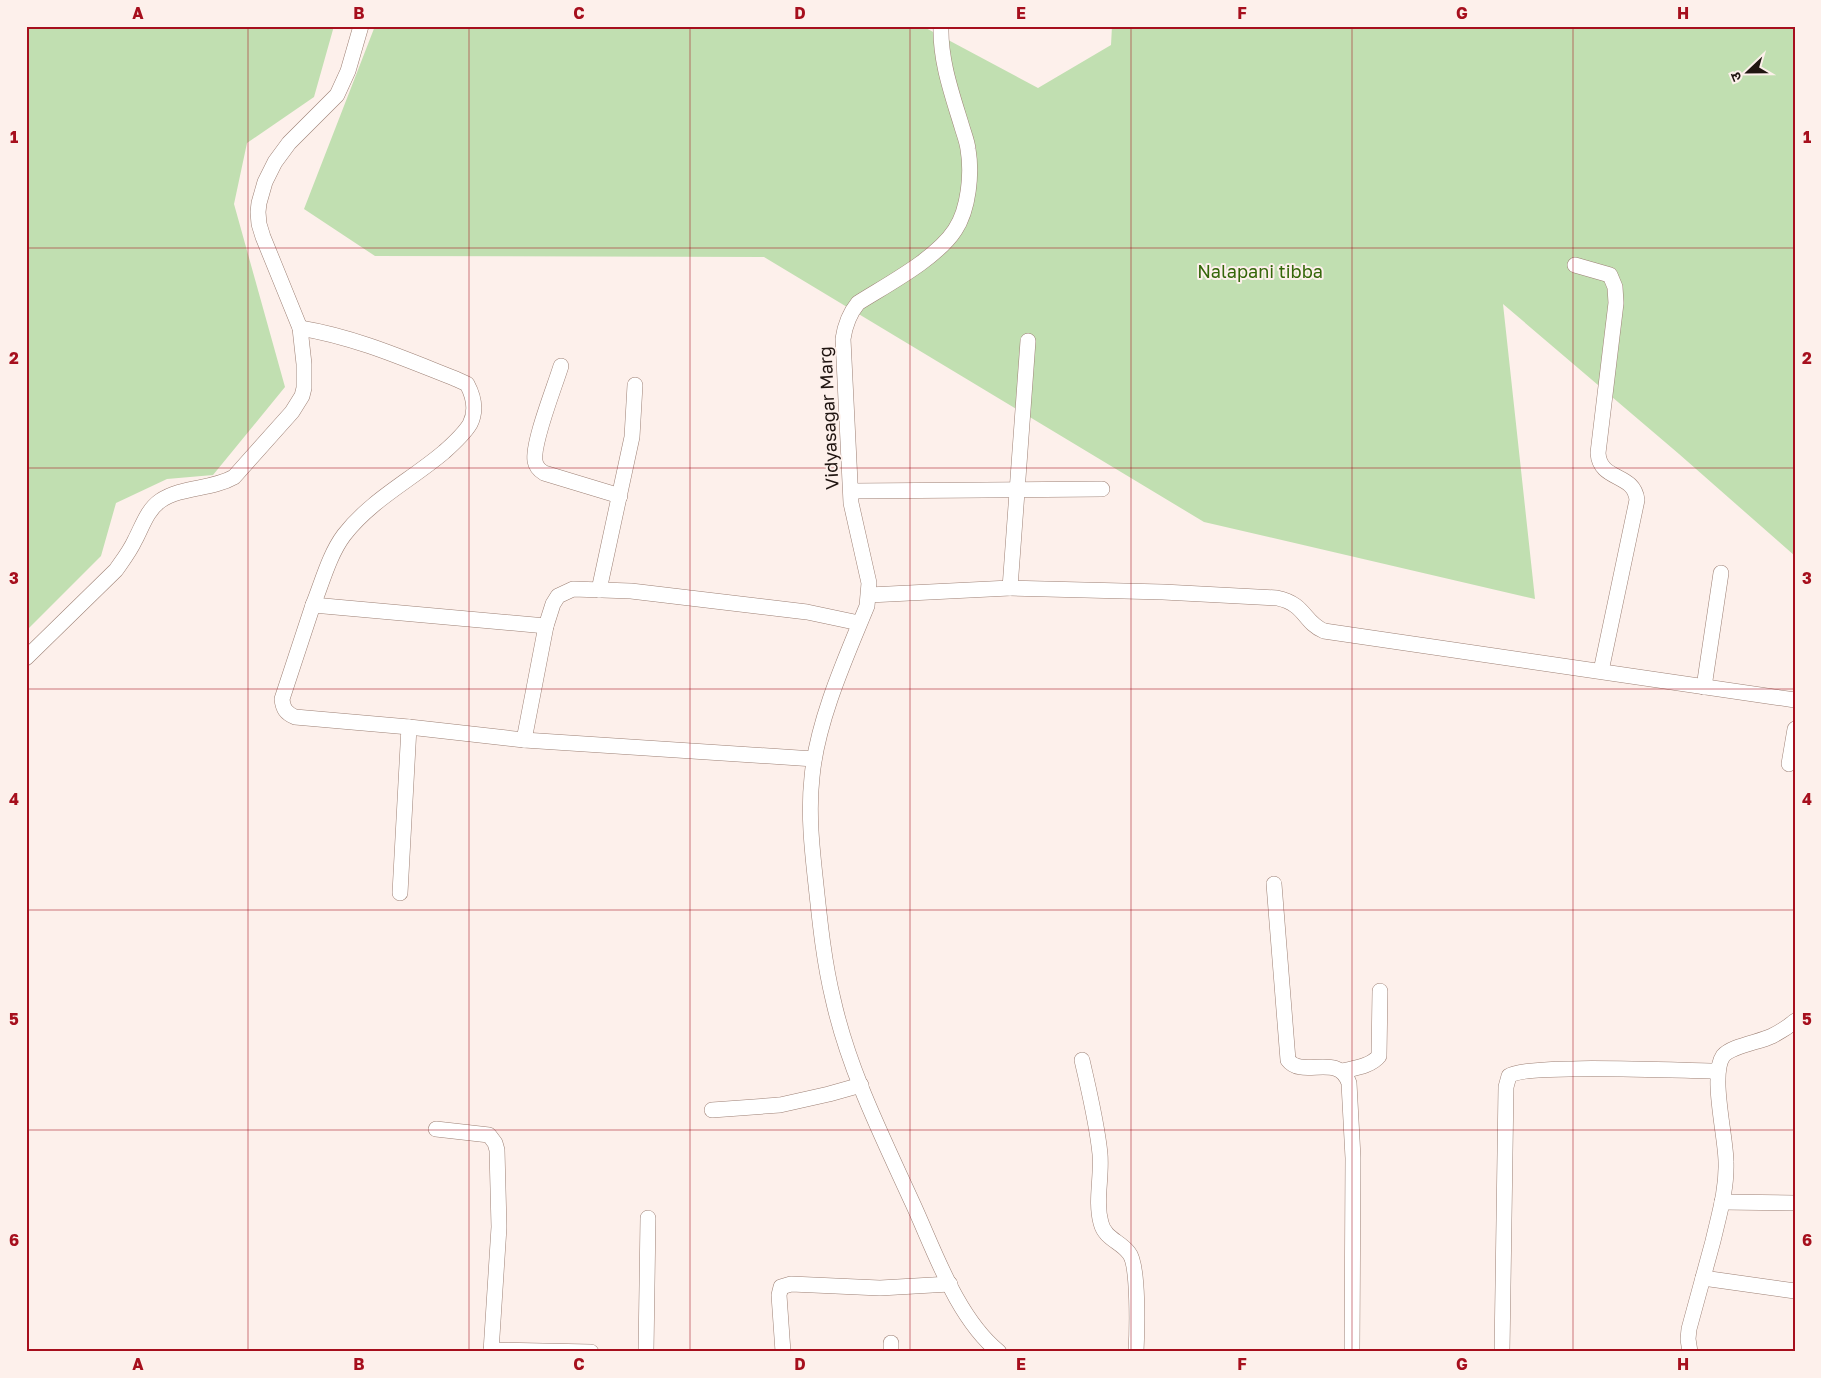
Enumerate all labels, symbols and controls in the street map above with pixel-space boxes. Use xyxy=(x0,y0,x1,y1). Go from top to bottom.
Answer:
text: A xyxy=(132,3,144,23)
text: B xyxy=(353,3,365,23)
text: C xyxy=(573,3,585,23)
text: D xyxy=(794,3,806,23)
text: E xyxy=(1016,3,1026,23)
text: F xyxy=(1237,3,1247,23)
text: G xyxy=(1456,3,1468,23)
text: H xyxy=(1677,3,1689,23)
north arrow xyxy=(1724,48,1774,98)
text: उ xyxy=(1726,69,1745,84)
text: 1 xyxy=(10,127,18,147)
text: 1 xyxy=(1803,127,1811,147)
park label: Nalapani tibba xyxy=(1197,260,1323,282)
street label: Vidyasagar Marg xyxy=(813,346,843,490)
text: 2 xyxy=(9,348,19,368)
text: 2 xyxy=(1802,348,1812,368)
text: 3 xyxy=(9,568,19,588)
text: 3 xyxy=(1802,568,1812,588)
text: 4 xyxy=(9,789,19,809)
text: 4 xyxy=(1802,789,1812,809)
text: 5 xyxy=(9,1009,19,1029)
text: 5 xyxy=(1802,1009,1812,1029)
text: 6 xyxy=(9,1230,19,1250)
text: 6 xyxy=(1802,1230,1812,1250)
text: A xyxy=(132,1354,144,1374)
text: B xyxy=(353,1354,365,1374)
text: C xyxy=(573,1354,585,1374)
text: D xyxy=(794,1354,806,1374)
text: E xyxy=(1016,1354,1026,1374)
text: F xyxy=(1237,1354,1247,1374)
text: G xyxy=(1456,1354,1468,1374)
text: H xyxy=(1677,1354,1689,1374)

